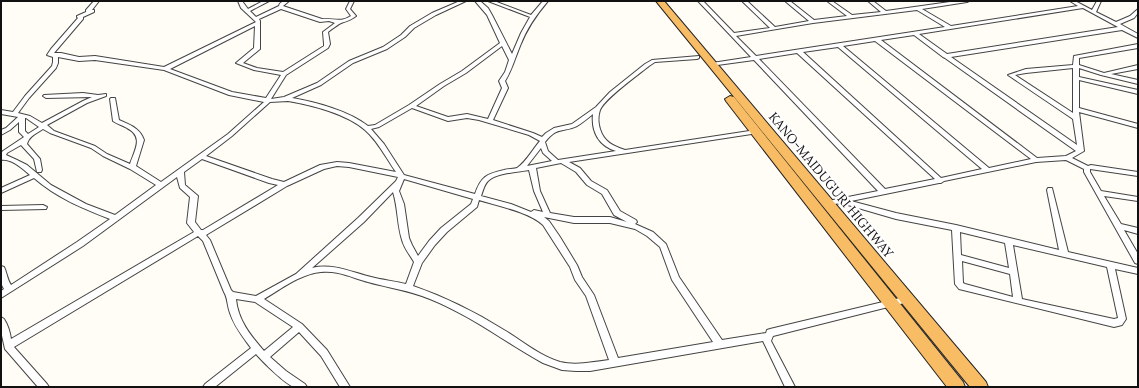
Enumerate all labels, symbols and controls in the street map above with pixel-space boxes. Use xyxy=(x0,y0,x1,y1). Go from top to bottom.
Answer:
street label: KANO-MAIDUGURI HIGHWAY xyxy=(765,109,898,262)

